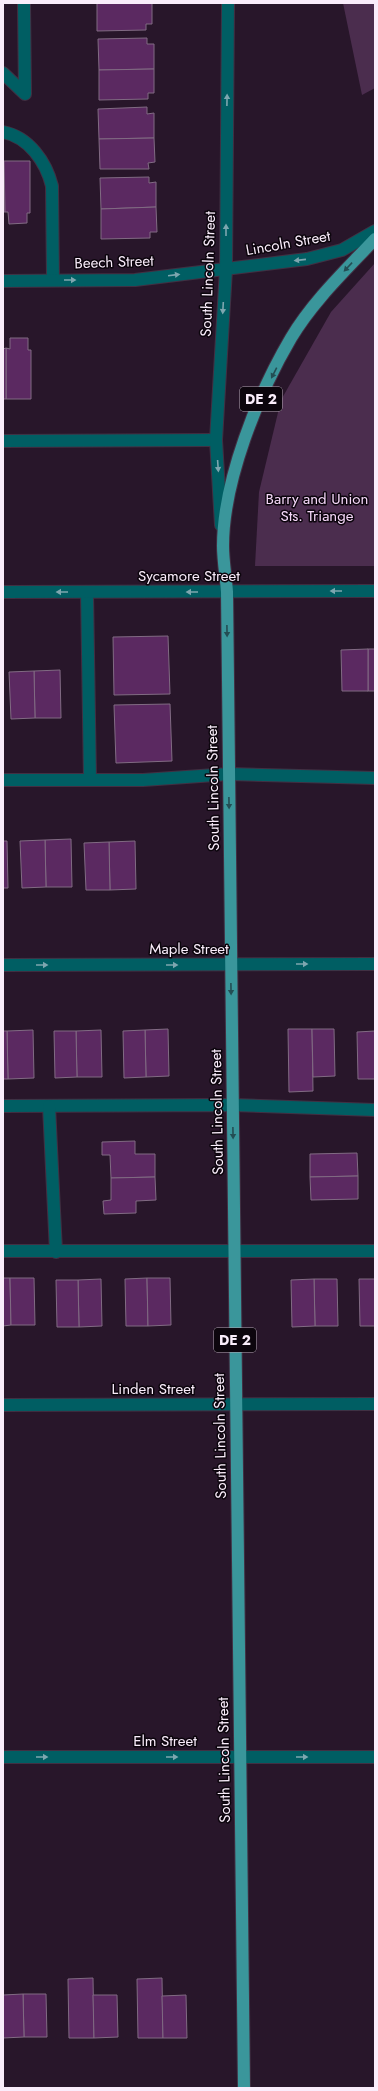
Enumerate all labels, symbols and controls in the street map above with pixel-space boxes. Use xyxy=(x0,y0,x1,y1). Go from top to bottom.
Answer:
one-way arrow xyxy=(224,93,230,106)
street label: South Lincoln Street xyxy=(195,210,221,337)
one-way arrow xyxy=(223,223,229,236)
street label: Lincoln Street xyxy=(244,225,332,261)
street label: Beech Street xyxy=(74,250,154,274)
one-way arrow xyxy=(294,256,306,263)
one-way arrow xyxy=(343,262,353,272)
one-way arrow xyxy=(168,272,180,278)
one-way arrow xyxy=(64,277,77,283)
one-way arrow xyxy=(220,302,227,314)
one-way arrow xyxy=(271,367,277,379)
road number: DE 2 xyxy=(240,387,282,411)
one-way arrow xyxy=(214,460,221,472)
park label: Barry and Union Sts. Triange xyxy=(266,488,368,527)
street label: Sycamore Street xyxy=(138,565,240,587)
one-way arrow xyxy=(329,588,342,594)
one-way arrow xyxy=(55,589,68,595)
one-way arrow xyxy=(185,589,198,595)
one-way arrow xyxy=(224,625,230,638)
street label: South Lincoln Street xyxy=(201,725,225,851)
one-way arrow xyxy=(226,797,232,810)
street label: Maple Street xyxy=(149,938,229,960)
one-way arrow xyxy=(296,961,309,967)
one-way arrow xyxy=(36,962,49,968)
one-way arrow xyxy=(166,962,179,968)
one-way arrow xyxy=(228,983,234,996)
street label: South Lincoln Street xyxy=(205,1049,229,1175)
one-way arrow xyxy=(230,1127,236,1140)
road number: DE 2 xyxy=(214,1328,256,1352)
street label: South Lincoln Street xyxy=(208,1373,232,1499)
street label: Linden Street xyxy=(112,1378,195,1400)
street label: South Lincoln Street xyxy=(212,1697,236,1823)
street label: Elm Street xyxy=(133,1730,197,1752)
one-way arrow xyxy=(36,1754,49,1760)
one-way arrow xyxy=(166,1754,179,1760)
one-way arrow xyxy=(296,1754,309,1760)

